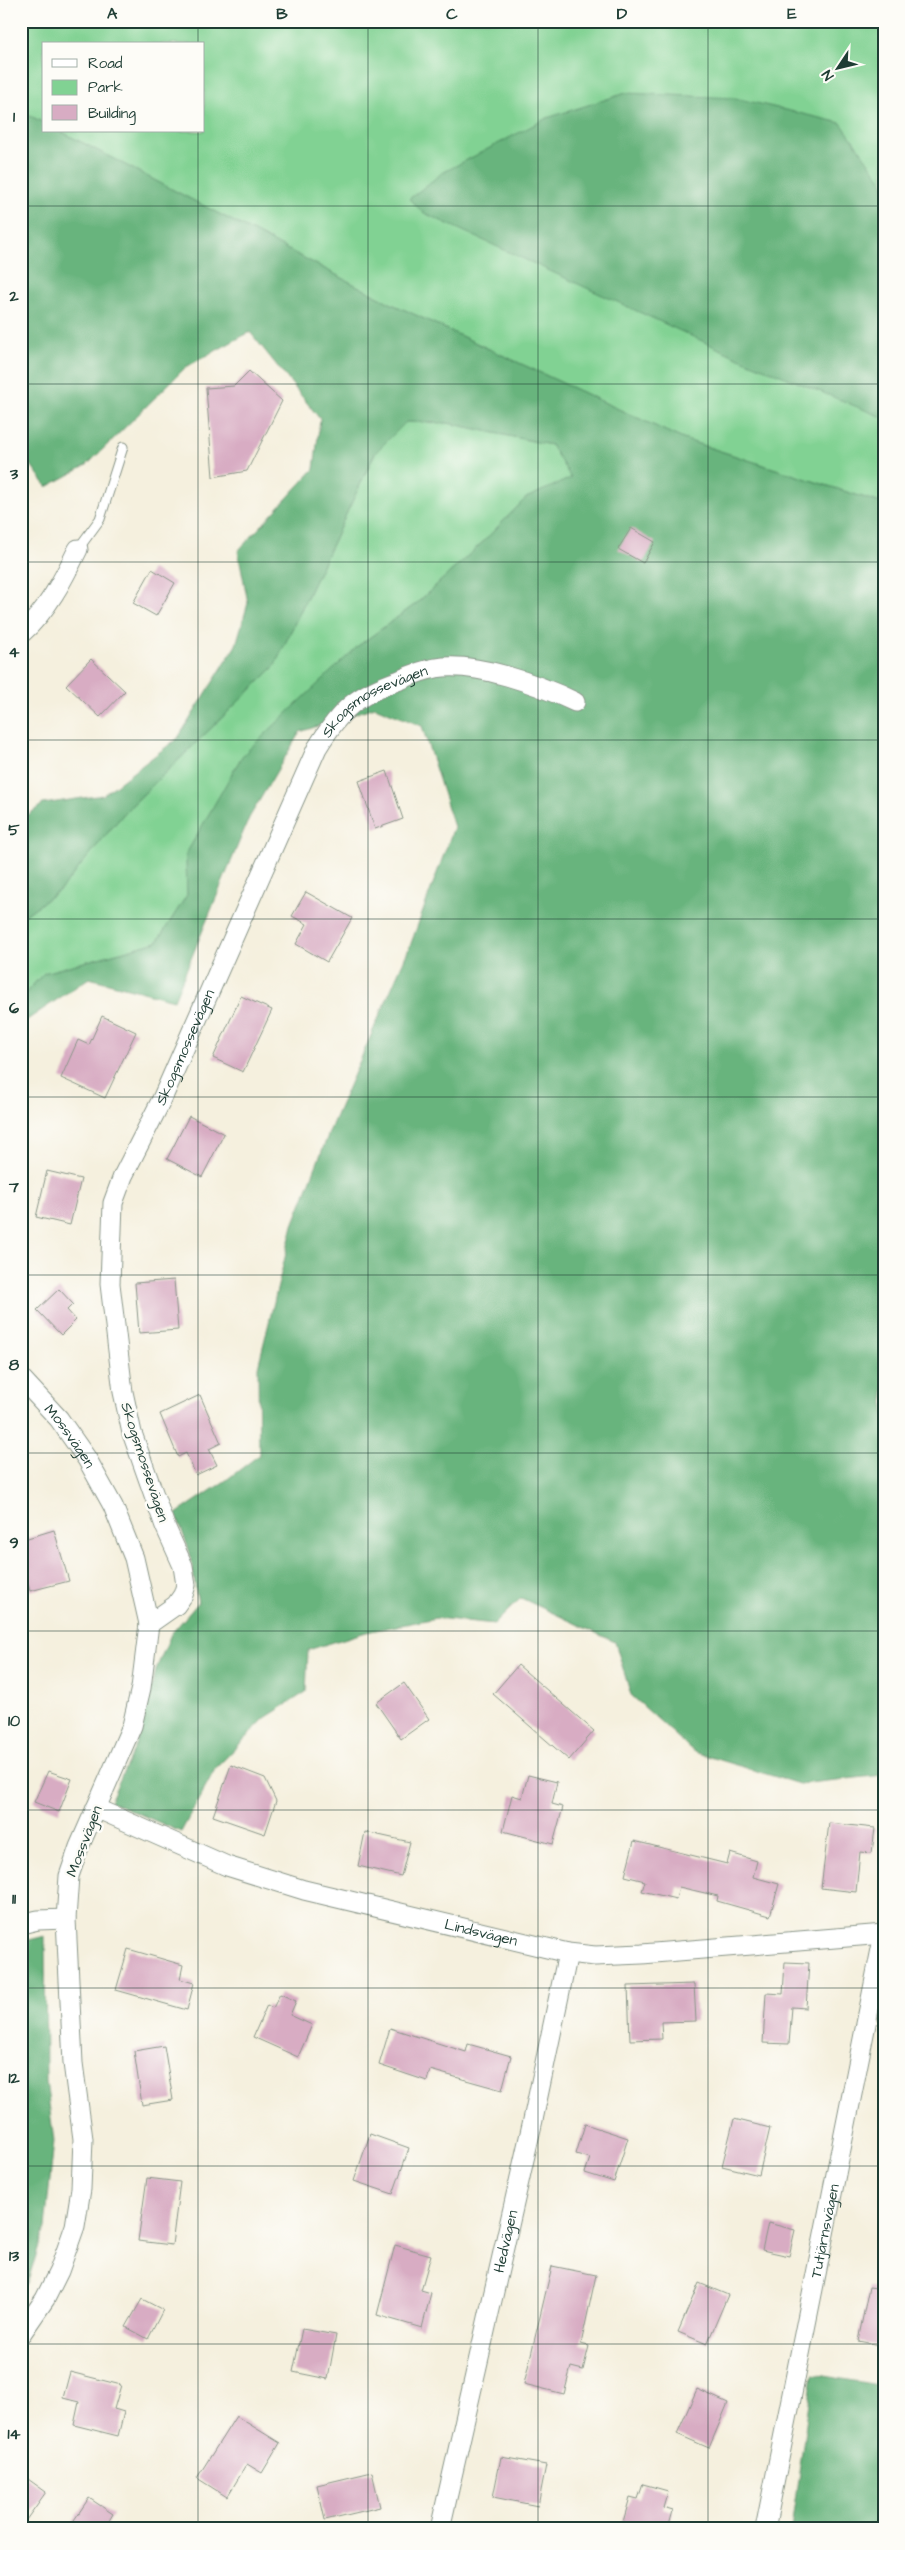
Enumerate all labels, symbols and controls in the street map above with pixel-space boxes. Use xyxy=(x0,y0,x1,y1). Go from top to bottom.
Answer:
text: A xyxy=(107,3,118,25)
text: B xyxy=(276,3,288,25)
text: C xyxy=(446,3,458,25)
text: D xyxy=(617,3,628,25)
text: E xyxy=(787,3,797,25)
legend xyxy=(42,42,205,132)
north arrow xyxy=(812,42,862,92)
text: Road xyxy=(88,53,123,74)
text: N xyxy=(817,65,839,84)
text: Park xyxy=(88,77,123,98)
text: Building xyxy=(88,103,136,125)
text: 1 xyxy=(13,106,16,128)
text: 2 xyxy=(8,285,19,307)
text: 3 xyxy=(9,463,19,485)
text: 4 xyxy=(9,641,20,663)
street label: Skogsmossevägen xyxy=(317,660,431,742)
text: 5 xyxy=(8,819,20,841)
street label: Skogsmossevägen xyxy=(151,986,220,1109)
text: 6 xyxy=(9,997,19,1019)
text: 7 xyxy=(8,1176,19,1198)
text: 8 xyxy=(9,1354,20,1376)
street label: Mossvägen xyxy=(39,1400,100,1472)
street label: Skogsmossevägen xyxy=(114,1400,174,1525)
text: 9 xyxy=(9,1532,19,1554)
text: 10 xyxy=(8,1710,20,1732)
street label: Mossvägen xyxy=(61,1802,109,1880)
text: 11 xyxy=(12,1888,17,1910)
street label: Lindsvägen xyxy=(442,1914,520,1952)
text: 12 xyxy=(8,2067,20,2089)
street label: Tutjärnsvägen xyxy=(805,2182,845,2280)
street label: Hedvägen xyxy=(489,2208,523,2275)
text: 13 xyxy=(9,2245,20,2267)
text: 14 xyxy=(8,2423,21,2445)

